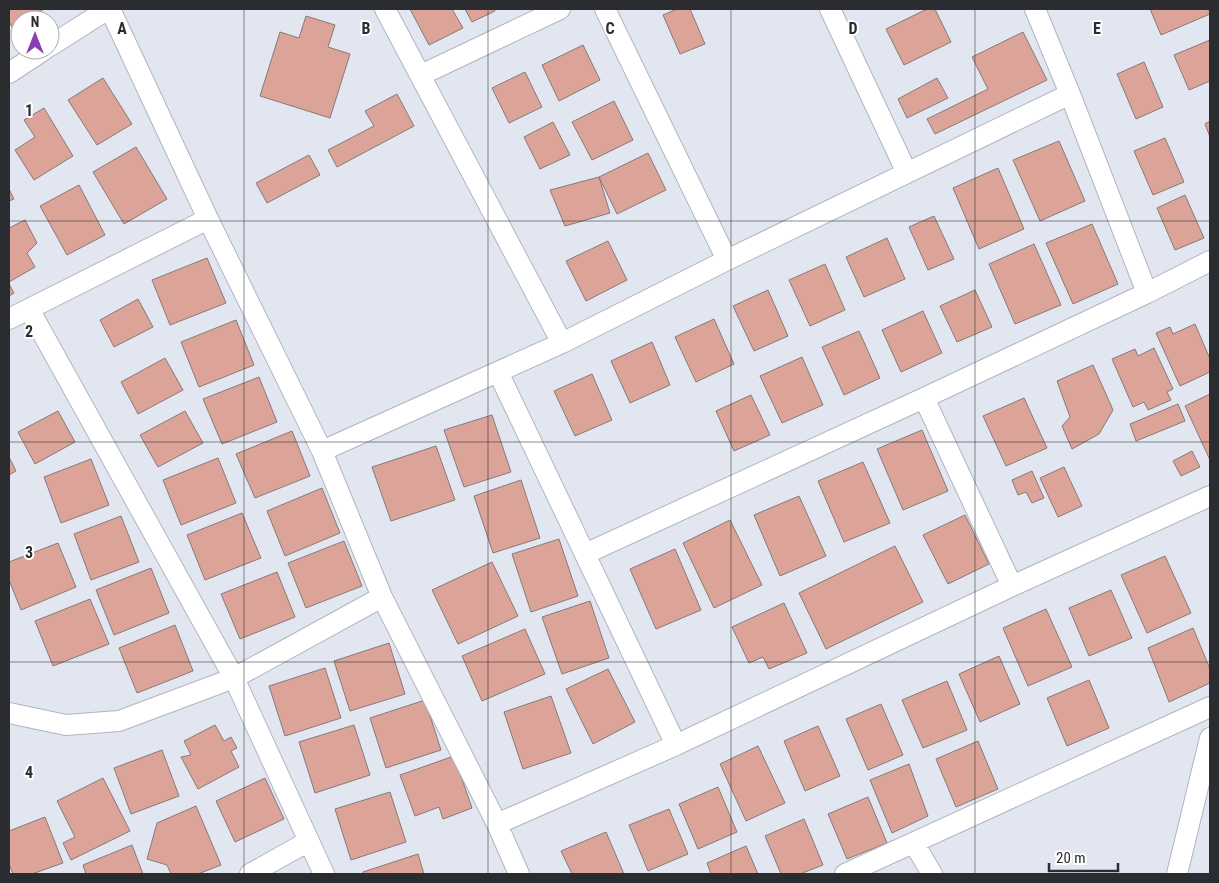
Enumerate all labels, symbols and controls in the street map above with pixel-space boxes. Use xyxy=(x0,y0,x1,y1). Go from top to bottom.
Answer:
north arrow xyxy=(10,10,60,60)
text: N xyxy=(31,14,39,30)
text: A xyxy=(117,19,127,38)
text: B xyxy=(362,19,371,38)
text: C xyxy=(605,19,615,38)
text: D xyxy=(848,19,858,38)
text: E xyxy=(1093,19,1101,38)
text: 1 xyxy=(25,101,33,120)
text: 2 xyxy=(25,322,33,341)
text: 3 xyxy=(25,543,33,562)
text: 4 xyxy=(25,763,33,782)
scale bar xyxy=(1049,840,1118,872)
text: 20 m xyxy=(1056,849,1086,867)

